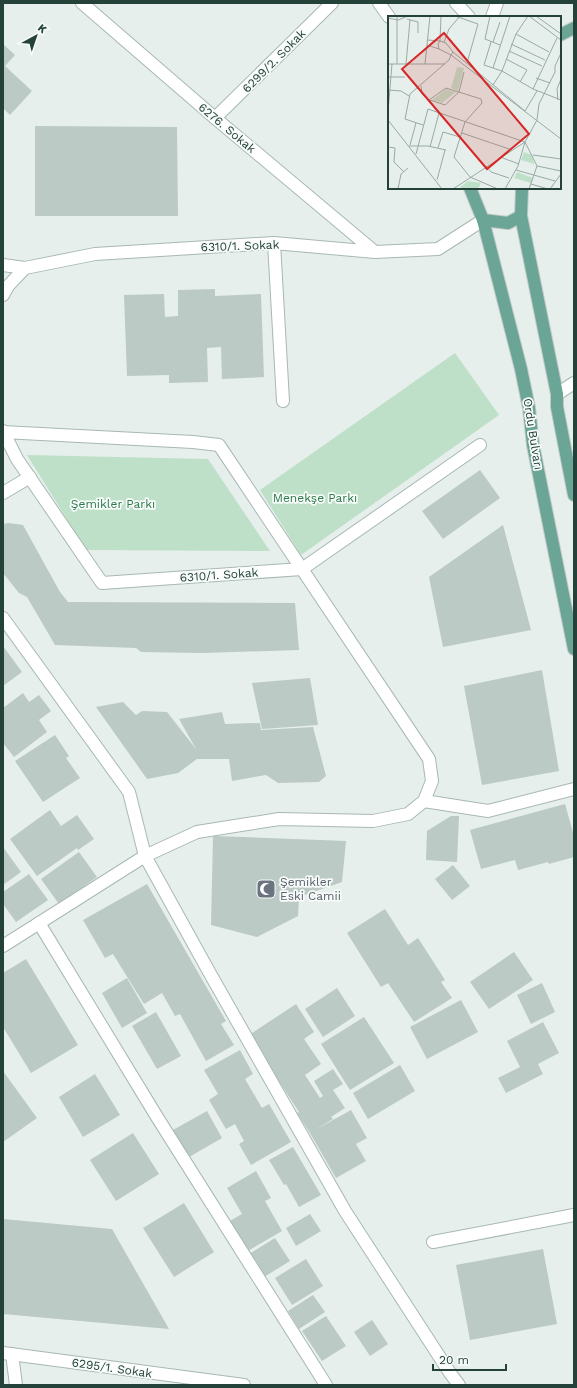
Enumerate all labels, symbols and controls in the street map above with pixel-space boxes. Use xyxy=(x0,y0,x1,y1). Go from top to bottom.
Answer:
north arrow xyxy=(16,16,56,56)
inset map xyxy=(388,16,561,189)
text: K xyxy=(35,21,49,36)
street label: 6299/2. Sokak xyxy=(239,26,309,96)
street label: 6276. Sokak xyxy=(196,100,259,156)
street label: 6310/1. Sokak xyxy=(200,238,280,254)
street label: Ordu Bulvarı xyxy=(520,397,546,471)
park label: Menekşe Parkı xyxy=(273,491,357,505)
park label: Şemikler Parkı xyxy=(71,497,155,511)
street label: 6310/1. Sokak xyxy=(179,565,259,585)
place label: Şemikler Eski Camii xyxy=(280,875,341,903)
mosque icon: Şemikler Eski Camii xyxy=(255,878,277,900)
scale bar xyxy=(433,1346,506,1372)
text: 20 m xyxy=(439,1353,469,1367)
street label: 6295/1. Sokak xyxy=(71,1355,153,1381)

